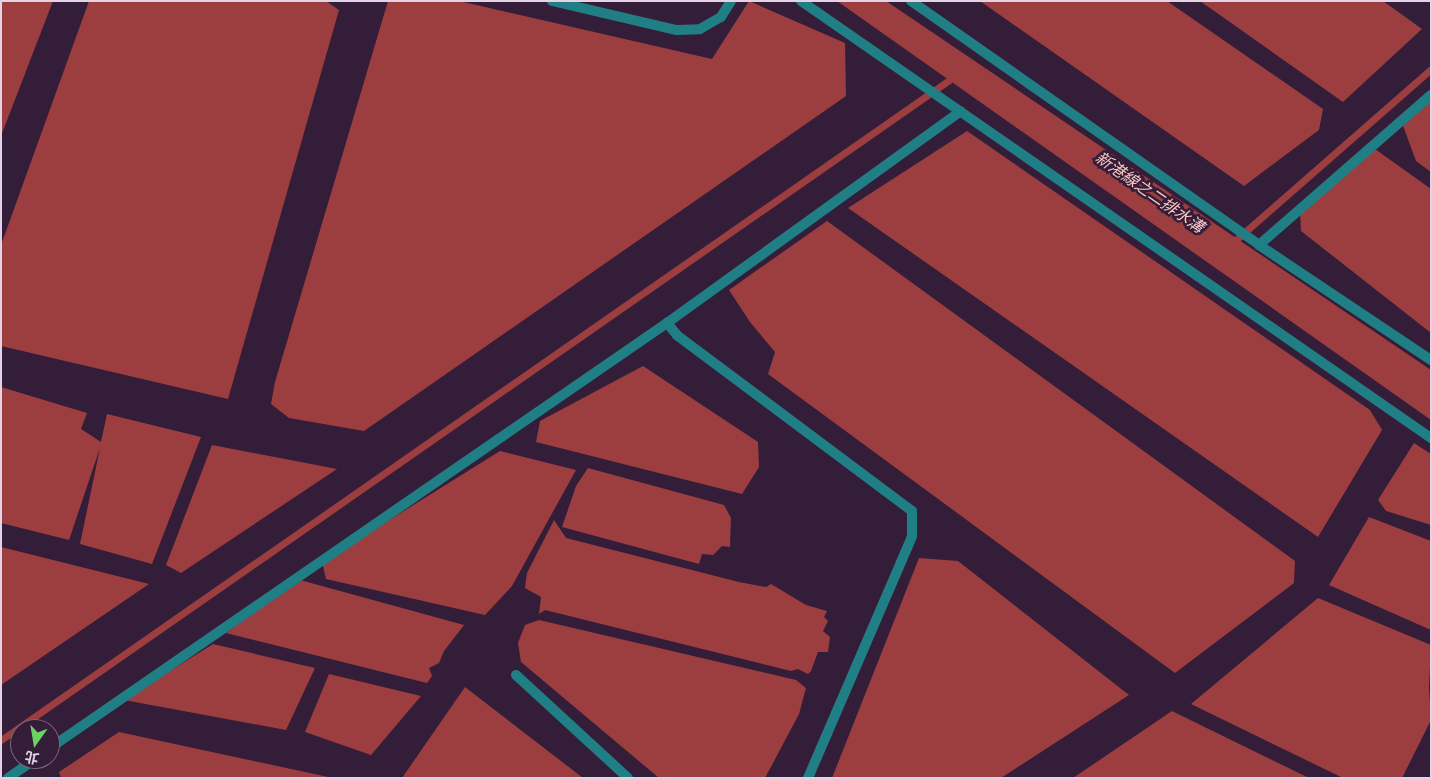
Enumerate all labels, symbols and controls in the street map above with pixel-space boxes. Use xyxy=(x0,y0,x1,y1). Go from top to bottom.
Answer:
water label: 新港線之二排水溝 xyxy=(1092,147,1208,237)
north arrow xyxy=(10,719,60,769)
text: 北 xyxy=(23,747,41,768)

